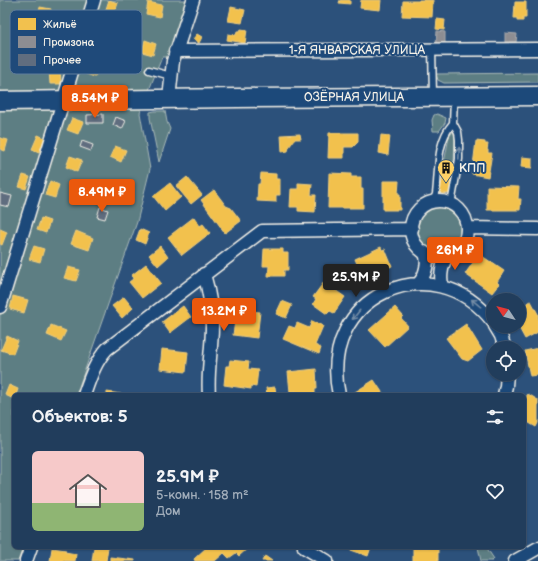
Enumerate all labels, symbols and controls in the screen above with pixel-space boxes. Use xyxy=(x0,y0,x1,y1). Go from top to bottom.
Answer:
legend xyxy=(10,10,142,74)
text: Жильё xyxy=(43,18,77,31)
text: Промзона xyxy=(43,36,95,49)
street label: 1-Я ЯНВАРСКАЯ УЛИЦА xyxy=(289,43,426,58)
text: Прочее xyxy=(43,54,81,67)
pin: 8.54M ₽ xyxy=(58,85,132,119)
street label: ОЗЁРНАЯ УЛИЦА xyxy=(304,89,405,105)
text: 8.54M ₽ xyxy=(71,90,119,106)
one-way arrow xyxy=(455,147,463,160)
building icon: КПП xyxy=(436,158,456,183)
place label: КПП xyxy=(459,161,485,176)
pin: 8.49M ₽ xyxy=(65,179,139,213)
text: 8.49M ₽ xyxy=(78,184,126,200)
pin: 26M ₽ xyxy=(427,237,483,271)
text: 26M ₽ xyxy=(436,242,474,258)
pin: 25.9M ₽ xyxy=(319,264,393,298)
text: 25.9M ₽ xyxy=(332,269,380,285)
north arrow xyxy=(486,293,526,333)
map controls xyxy=(486,293,526,381)
pin: 13.2M ₽ xyxy=(187,298,261,332)
one-way arrow xyxy=(470,299,481,308)
text: 13.2M ₽ xyxy=(201,303,247,319)
one-way arrow xyxy=(351,310,360,321)
button: locate xyxy=(486,341,526,381)
icon: filters xyxy=(484,406,506,428)
text: Объектов: 5 xyxy=(32,407,128,427)
icon: home xyxy=(64,467,112,515)
text: 25.9M ₽ xyxy=(156,467,219,487)
icon: heart xyxy=(484,480,506,502)
text: 5-комн. · 158 m² xyxy=(156,487,249,503)
text: Дом xyxy=(156,503,181,519)

